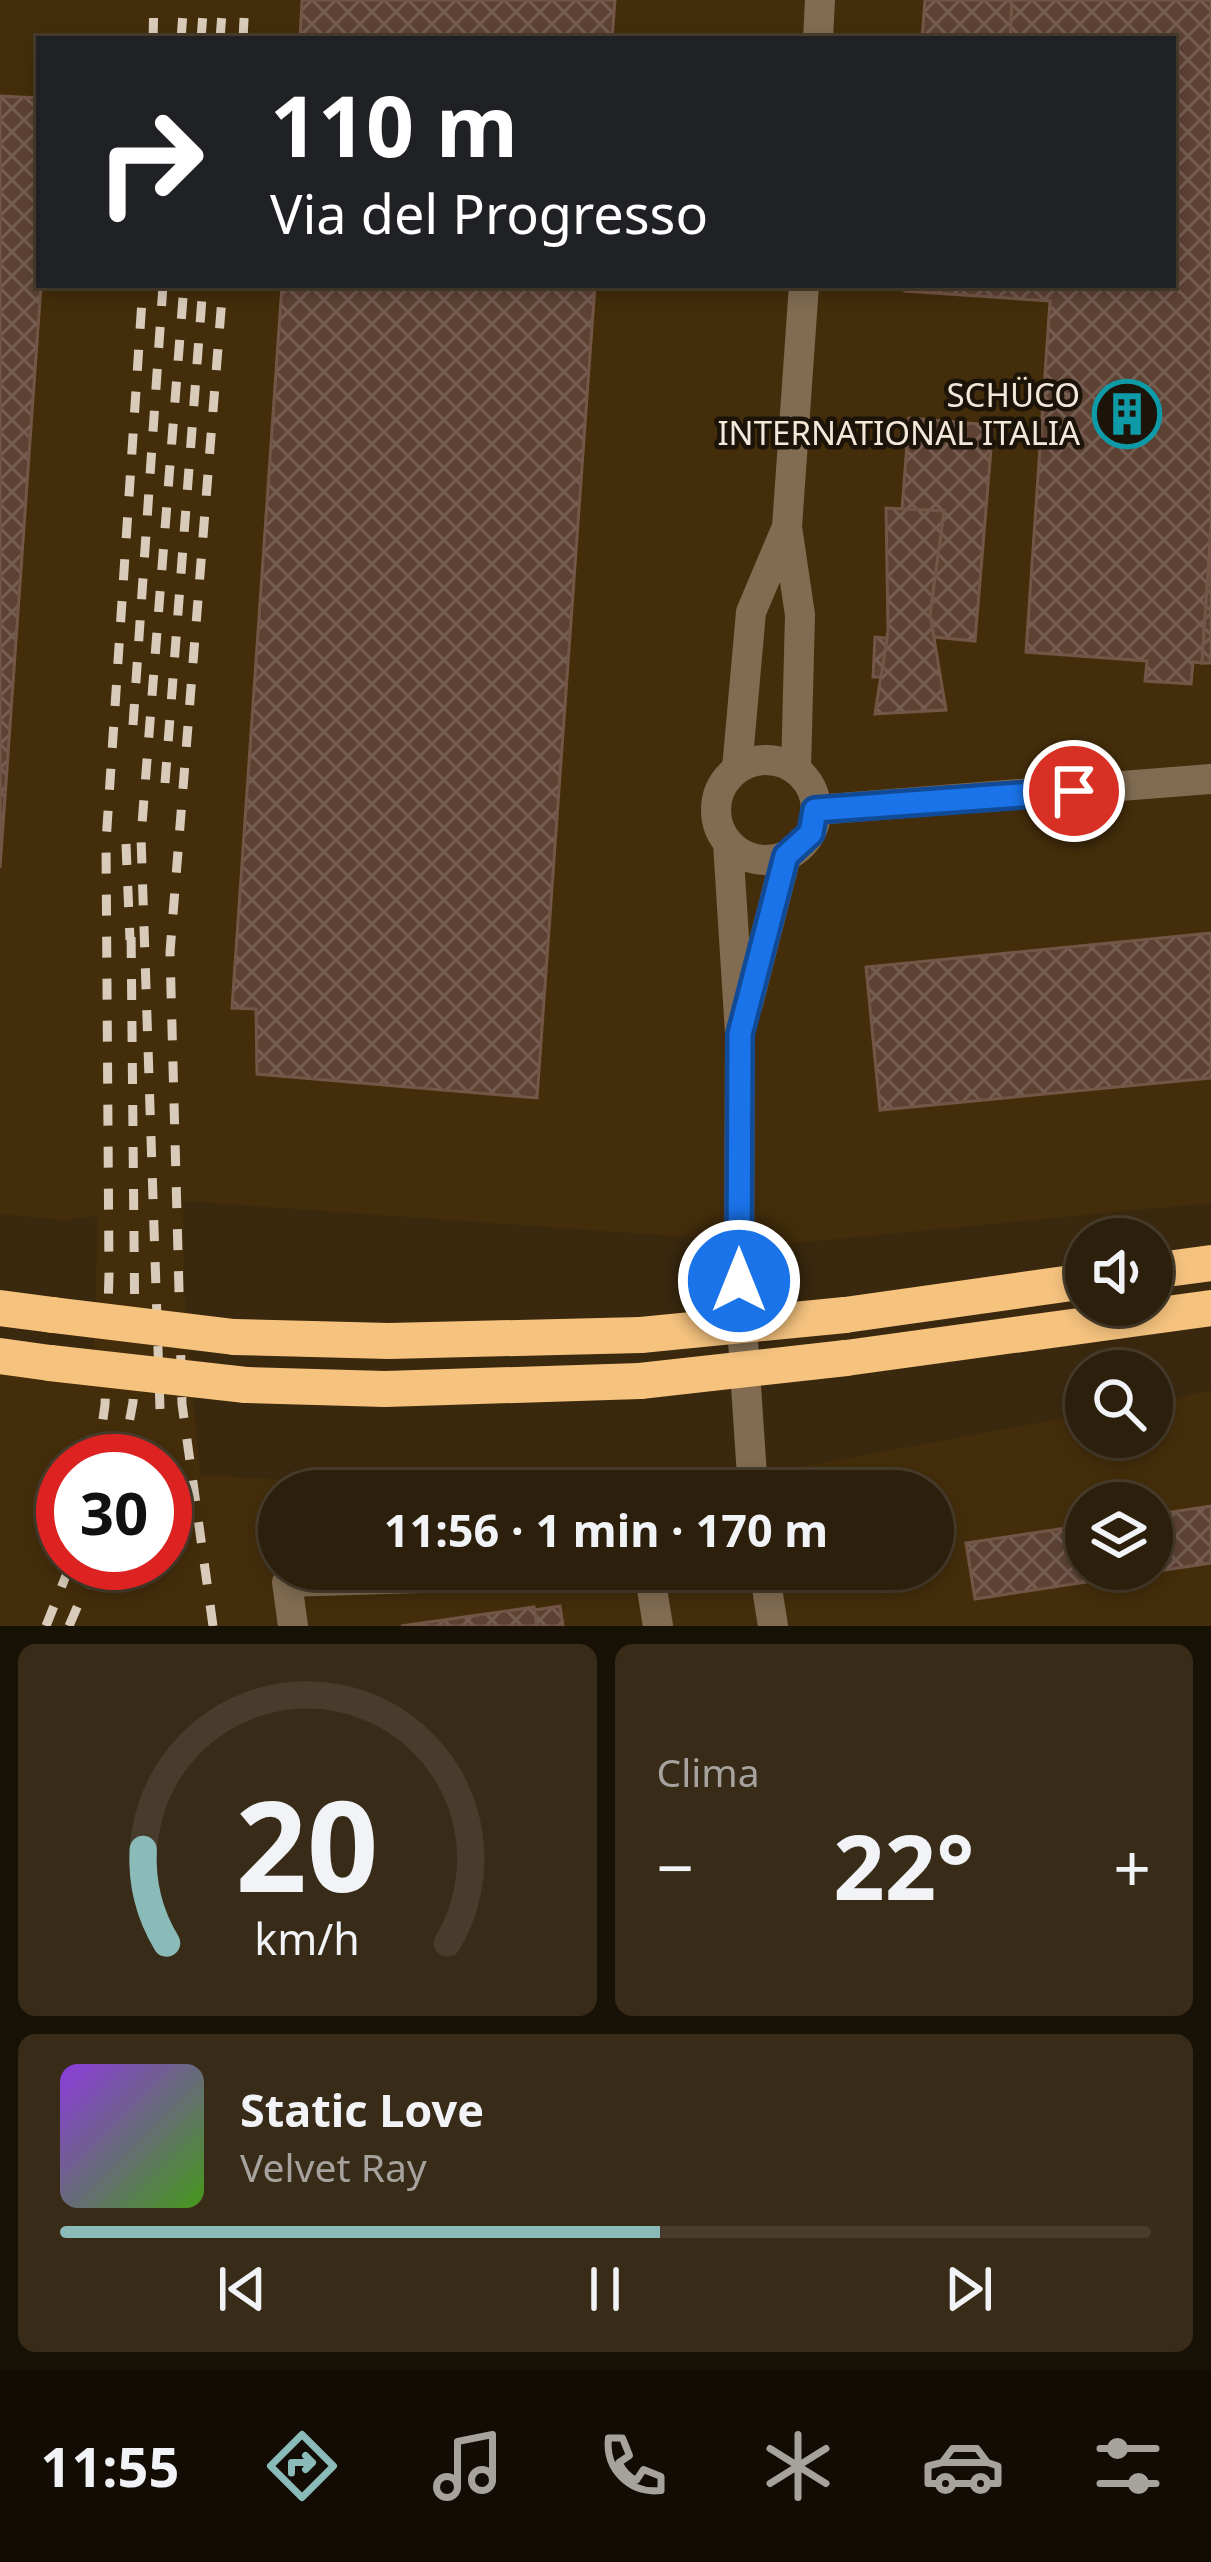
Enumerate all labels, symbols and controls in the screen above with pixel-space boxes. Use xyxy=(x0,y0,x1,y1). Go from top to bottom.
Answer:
text: 110 m xyxy=(270,67,518,182)
icon: right xyxy=(72,84,228,240)
text: Via del Progresso xyxy=(270,176,708,250)
place label: SCHÜCO INTERNATIONAL ITALIA xyxy=(717,372,1081,455)
building icon: SCHÜCO INTERNATIONAL ITALIA xyxy=(1092,379,1162,449)
pin xyxy=(1023,740,1125,842)
icon: arrive xyxy=(1041,758,1107,824)
position arrow xyxy=(676,1218,802,1344)
map controls xyxy=(1065,1218,1173,1590)
button: sound xyxy=(1065,1218,1173,1326)
button: search xyxy=(1065,1350,1173,1458)
speed limit sign: 30 xyxy=(36,1434,192,1590)
button: layers xyxy=(1065,1482,1173,1590)
text: 11:56 · 1 min · 170 m xyxy=(384,1499,828,1560)
text: Clima xyxy=(657,1745,760,1798)
text: 20 xyxy=(236,1759,379,1929)
text: 22° xyxy=(833,1804,974,1926)
text: − xyxy=(657,1821,694,1911)
text: + xyxy=(1113,1821,1151,1911)
text: km/h xyxy=(255,1909,360,1968)
text: Static Love xyxy=(240,2079,484,2140)
text: Velvet Ray xyxy=(240,2140,427,2193)
icon: previous xyxy=(209,2256,275,2322)
icon: pause xyxy=(572,2256,638,2322)
icon: next xyxy=(936,2256,1002,2322)
icon: directions xyxy=(260,2424,344,2508)
icon: music xyxy=(426,2424,510,2508)
icon: phone xyxy=(591,2424,675,2508)
icon: climate xyxy=(756,2424,840,2508)
icon: car xyxy=(921,2424,1005,2508)
icon: filters xyxy=(1086,2424,1170,2508)
text: 11:55 xyxy=(41,2429,179,2503)

